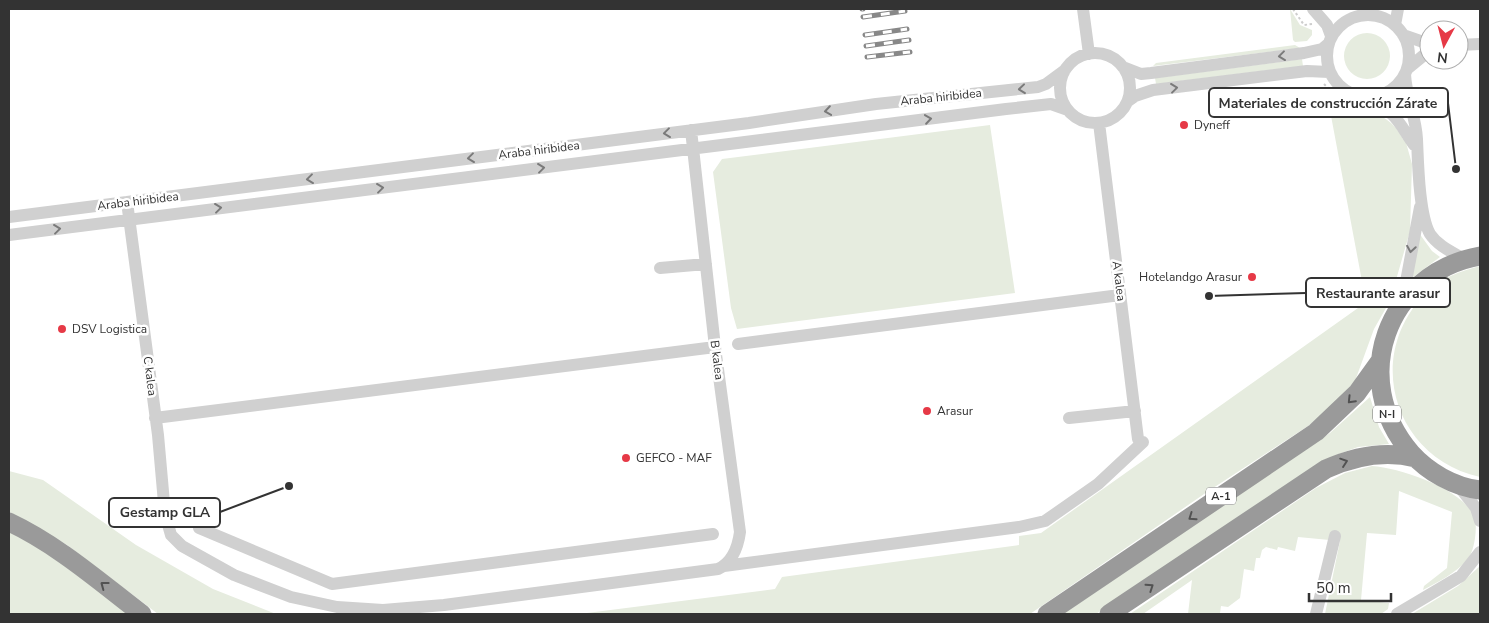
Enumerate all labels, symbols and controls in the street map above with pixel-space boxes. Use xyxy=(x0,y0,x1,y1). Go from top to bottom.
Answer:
north arrow xyxy=(1419,20,1469,70)
text: N xyxy=(1436,47,1449,67)
one-way arrow xyxy=(1278,50,1286,61)
one-way arrow xyxy=(1017,83,1025,94)
one-way arrow xyxy=(1170,83,1178,94)
street label: Araba hiribidea xyxy=(899,85,983,109)
callout: Materiales de construcción Zárate xyxy=(1209,88,1448,117)
text: Materiales de construcción Zárate xyxy=(1219,94,1438,113)
one-way arrow xyxy=(824,106,833,116)
one-way arrow xyxy=(923,114,932,124)
place label: Dyneff xyxy=(1194,117,1231,133)
marker: Dyneff xyxy=(1178,119,1190,131)
one-way arrow xyxy=(663,127,671,138)
street label: Araba hiribidea xyxy=(497,137,581,163)
one-way arrow xyxy=(467,152,475,163)
one-way arrow xyxy=(536,163,545,173)
one-way arrow xyxy=(306,173,314,184)
one-way arrow xyxy=(376,183,384,194)
street label: Araba hiribidea xyxy=(96,188,180,214)
one-way arrow xyxy=(214,204,223,214)
one-way arrow xyxy=(53,224,61,235)
one-way arrow xyxy=(1407,245,1417,254)
street label: A kalea xyxy=(1109,260,1129,302)
place label: Hotelandgo Arasur xyxy=(1139,269,1243,285)
marker: Hotelandgo Arasur xyxy=(1246,271,1258,283)
callout: Restaurante arasur xyxy=(1306,278,1450,307)
text: Restaurante arasur xyxy=(1316,284,1441,303)
place label: DSV Logistica xyxy=(72,321,147,337)
marker: DSV Logistica xyxy=(56,323,68,335)
street label: B kalea xyxy=(707,339,727,381)
street label: C kalea xyxy=(140,355,160,397)
one-way arrow xyxy=(1347,394,1356,403)
place label: Arasur xyxy=(937,403,974,419)
marker: Arasur xyxy=(921,405,933,417)
road number: N-I xyxy=(1373,406,1401,422)
place label: GEFCO - MAF xyxy=(636,450,712,466)
marker: GEFCO - MAF xyxy=(620,452,632,464)
one-way arrow xyxy=(1340,458,1348,468)
road number: A-1 xyxy=(1206,488,1236,504)
callout: Gestamp GLA xyxy=(109,498,220,527)
text: Gestamp GLA xyxy=(120,503,211,522)
one-way arrow xyxy=(1188,510,1197,520)
scale bar xyxy=(1309,570,1392,602)
text: 50 m xyxy=(1316,578,1351,598)
one-way arrow xyxy=(101,582,110,590)
one-way arrow xyxy=(1144,584,1153,593)

